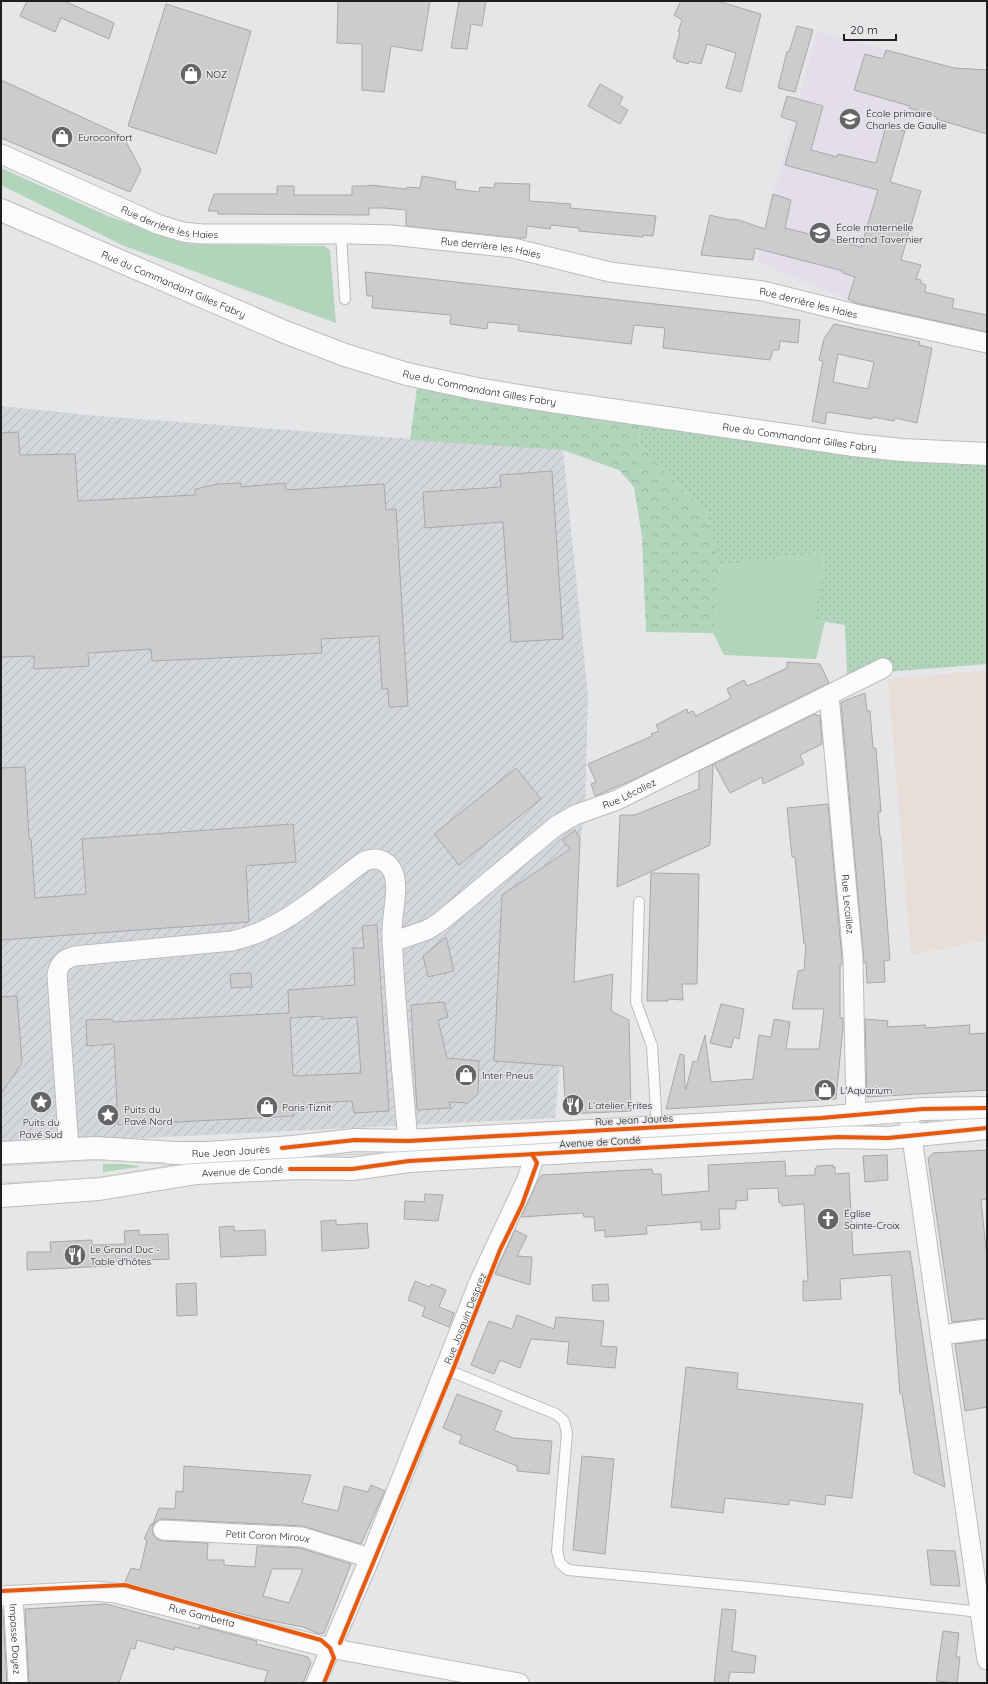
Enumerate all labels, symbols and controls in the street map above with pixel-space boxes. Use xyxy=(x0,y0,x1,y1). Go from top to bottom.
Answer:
scale bar xyxy=(844,16,896,42)
text: 20 m xyxy=(850,22,878,37)
shop icon: NOZ xyxy=(178,61,204,87)
place label: NOZ xyxy=(206,68,227,81)
school or university icon: École primaire Charles de Gaulle xyxy=(837,106,863,132)
place label: École primaire Charles de Gaulle xyxy=(866,107,947,132)
shop icon: Euroconfort xyxy=(49,124,75,150)
place label: Euroconfort xyxy=(78,131,133,144)
street label: Rue derrière les Haies xyxy=(119,202,219,241)
school or university icon: École maternelle Bertrand Tavernier xyxy=(807,220,833,246)
place label: École maternelle Bertrand Tavernier xyxy=(836,221,923,246)
street label: Rue derrière les Haies xyxy=(440,234,543,261)
street label: Rue du Commandant Gilles Fabry xyxy=(100,247,248,321)
street label: Rue derrière les Haies xyxy=(759,284,859,321)
street label: Rue du Commandant Gilles Fabry xyxy=(401,367,557,408)
street label: Rue du Commandant Gilles Fabry xyxy=(722,420,878,454)
street label: Rue Lécaliez xyxy=(600,775,658,811)
street label: Rue Lecaillez xyxy=(839,874,857,935)
shop icon: Inter Pneus xyxy=(453,1062,479,1088)
place label: Inter Pneus xyxy=(482,1069,534,1082)
shop icon: L'Aquarium xyxy=(812,1077,838,1103)
place label: L'Aquarium xyxy=(840,1084,892,1097)
place icon: Puits du Pavé Sud xyxy=(28,1089,54,1115)
restaurant icon: L’atelier Frites xyxy=(560,1092,586,1118)
shop icon: Paris Tiznit xyxy=(254,1094,280,1120)
place label: L’atelier Frites xyxy=(588,1099,653,1112)
place label: Paris Tiznit xyxy=(282,1101,332,1114)
place icon: Puits du Pavé Nord xyxy=(95,1102,121,1128)
place label: Puits du Pavé Nord xyxy=(124,1103,172,1128)
street label: Rue Jean Jaurès xyxy=(595,1111,674,1129)
place label: Puits du Pavé Sud xyxy=(20,1116,62,1141)
street label: Avenue de Condé xyxy=(559,1133,641,1151)
street label: Rue Jean Jaurès xyxy=(192,1142,270,1160)
street label: Avenue de Condé xyxy=(201,1162,284,1179)
church icon: Église Sainte-Croix xyxy=(815,1206,841,1232)
place label: Église Sainte-Croix xyxy=(844,1207,900,1232)
restaurant icon: Le Grand Duc - Table d'hôtes xyxy=(62,1242,88,1268)
place label: Le Grand Duc - Table d'hôtes xyxy=(90,1243,160,1268)
street label: Rue Josquin Desprez xyxy=(441,1270,489,1366)
street label: Petit Coron Miroux xyxy=(225,1527,312,1546)
street label: Rue Gambetta xyxy=(168,1600,236,1630)
street label: Impasse Dayez xyxy=(7,1603,24,1675)

